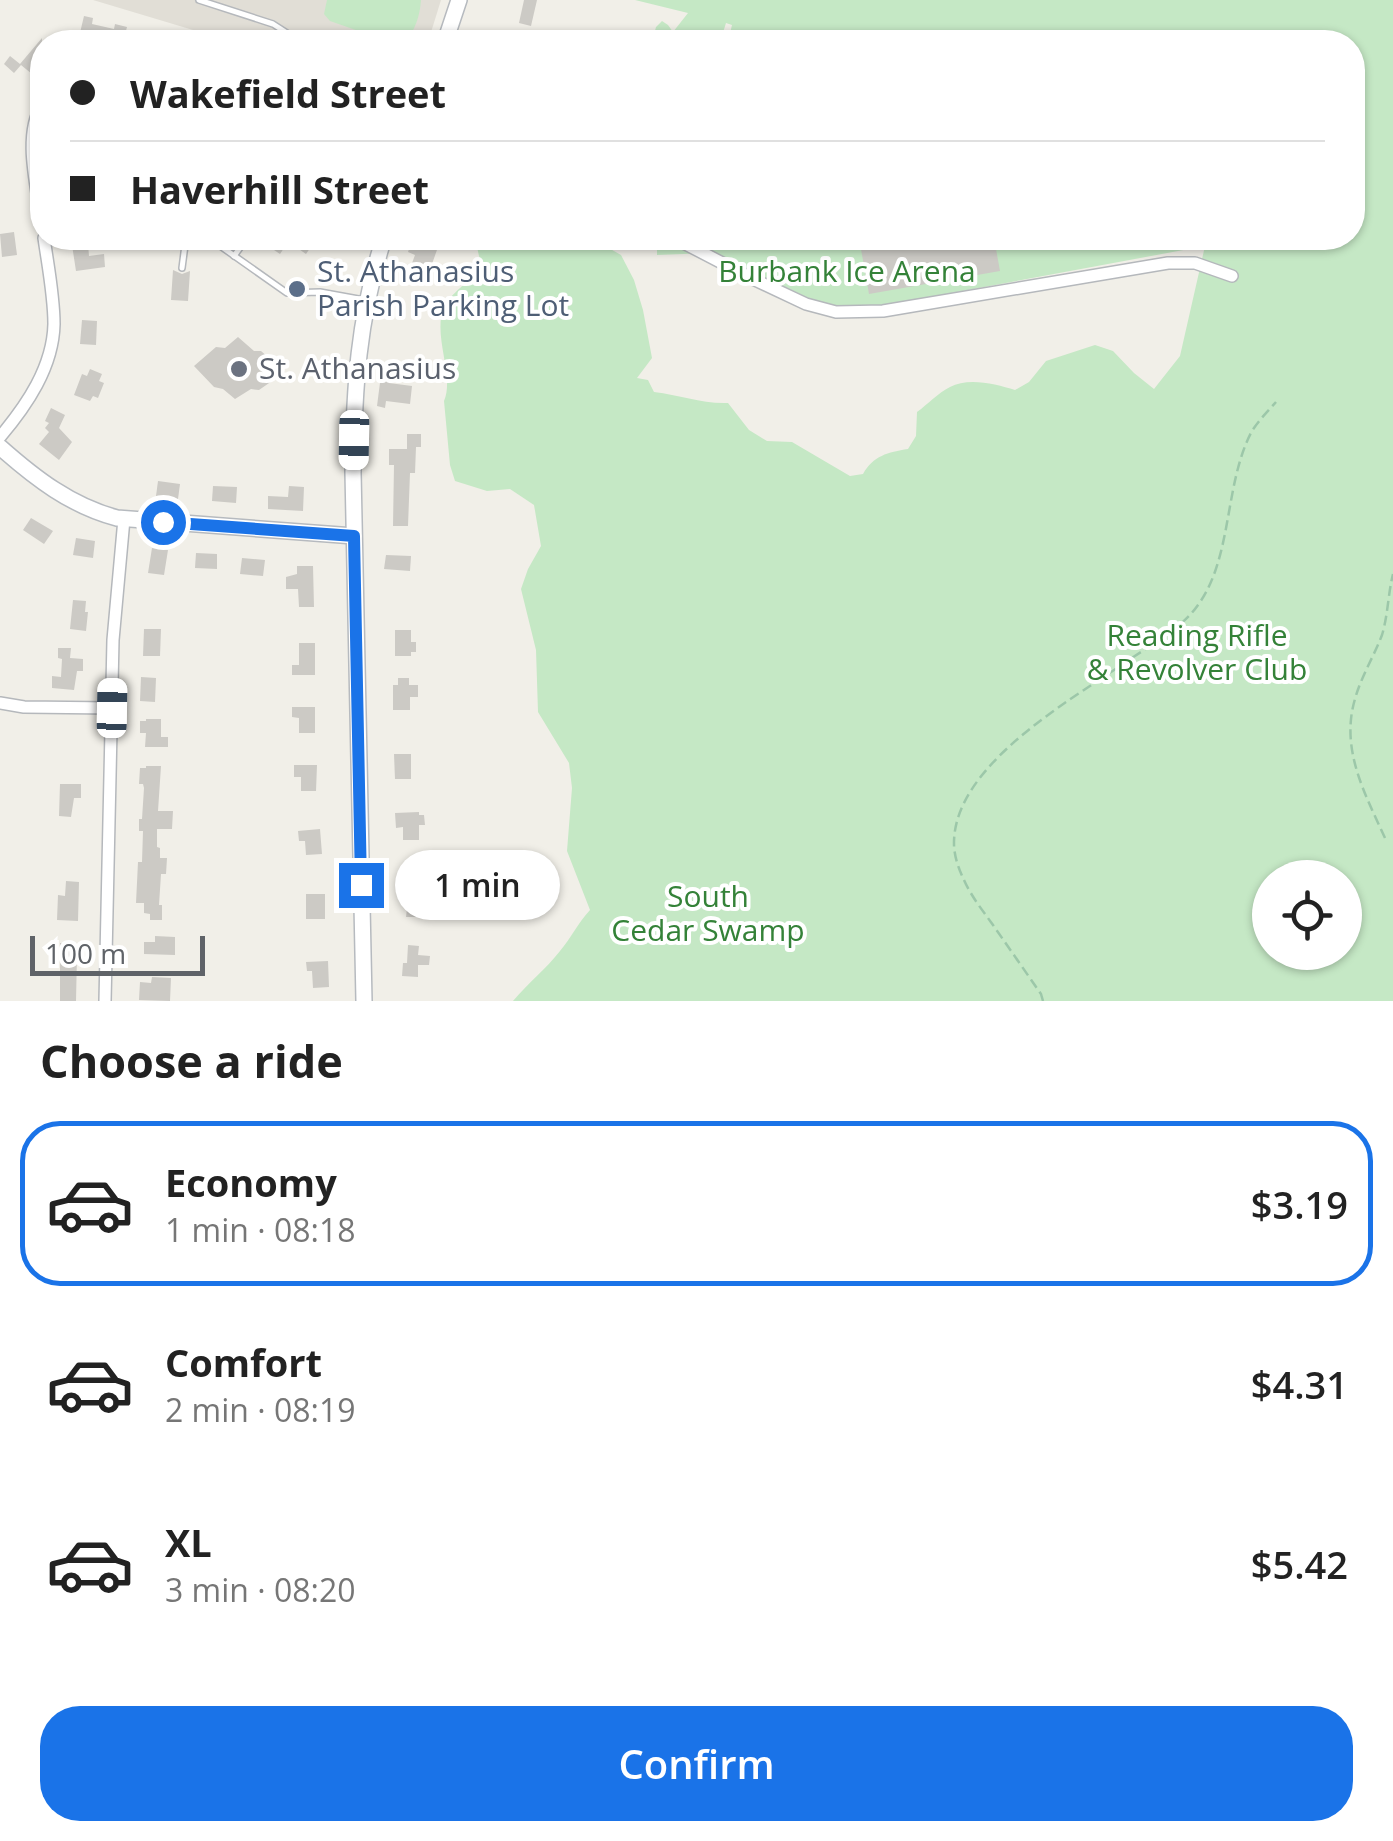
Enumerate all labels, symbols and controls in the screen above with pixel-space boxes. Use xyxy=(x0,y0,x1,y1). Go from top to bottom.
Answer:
text: Wakefield Street xyxy=(130,67,446,119)
text: Haverhill Street xyxy=(130,163,429,215)
place label: St. Athanasius Parish Parking Lot xyxy=(317,250,569,325)
park label: Burbank Ice Arena xyxy=(718,250,976,291)
marker: St. Athanasius Parish Parking Lot xyxy=(286,278,308,300)
place label: St. Athanasius xyxy=(259,347,456,388)
marker: St. Athanasius xyxy=(228,358,250,380)
car xyxy=(338,410,370,470)
route start xyxy=(141,500,186,545)
park label: Reading Rifle & Revolver Club xyxy=(1087,614,1307,689)
car xyxy=(96,678,128,738)
callout: 1 min xyxy=(396,850,561,920)
map controls xyxy=(1252,860,1362,970)
button: locate xyxy=(1252,860,1362,970)
route end xyxy=(339,863,384,908)
text: 1 min xyxy=(434,863,521,906)
park label: South Cedar Swamp xyxy=(611,875,805,950)
scale bar xyxy=(30,931,205,976)
text: 100 m xyxy=(45,934,126,972)
text: Choose a ride xyxy=(40,1030,343,1091)
text: Economy xyxy=(165,1156,337,1208)
icon: car xyxy=(45,1159,135,1249)
text: $3.19 xyxy=(1251,1178,1348,1230)
text: 1 min · 08:18 xyxy=(165,1208,356,1251)
text: Comfort xyxy=(165,1336,322,1388)
icon: car xyxy=(45,1339,135,1429)
text: $4.31 xyxy=(1251,1358,1348,1410)
text: 2 min · 08:19 xyxy=(165,1388,356,1431)
text: XL xyxy=(165,1516,212,1568)
icon: car xyxy=(45,1519,135,1609)
text: $5.42 xyxy=(1251,1538,1348,1590)
text: 3 min · 08:20 xyxy=(165,1568,356,1611)
button: Confirm xyxy=(40,1706,1353,1821)

